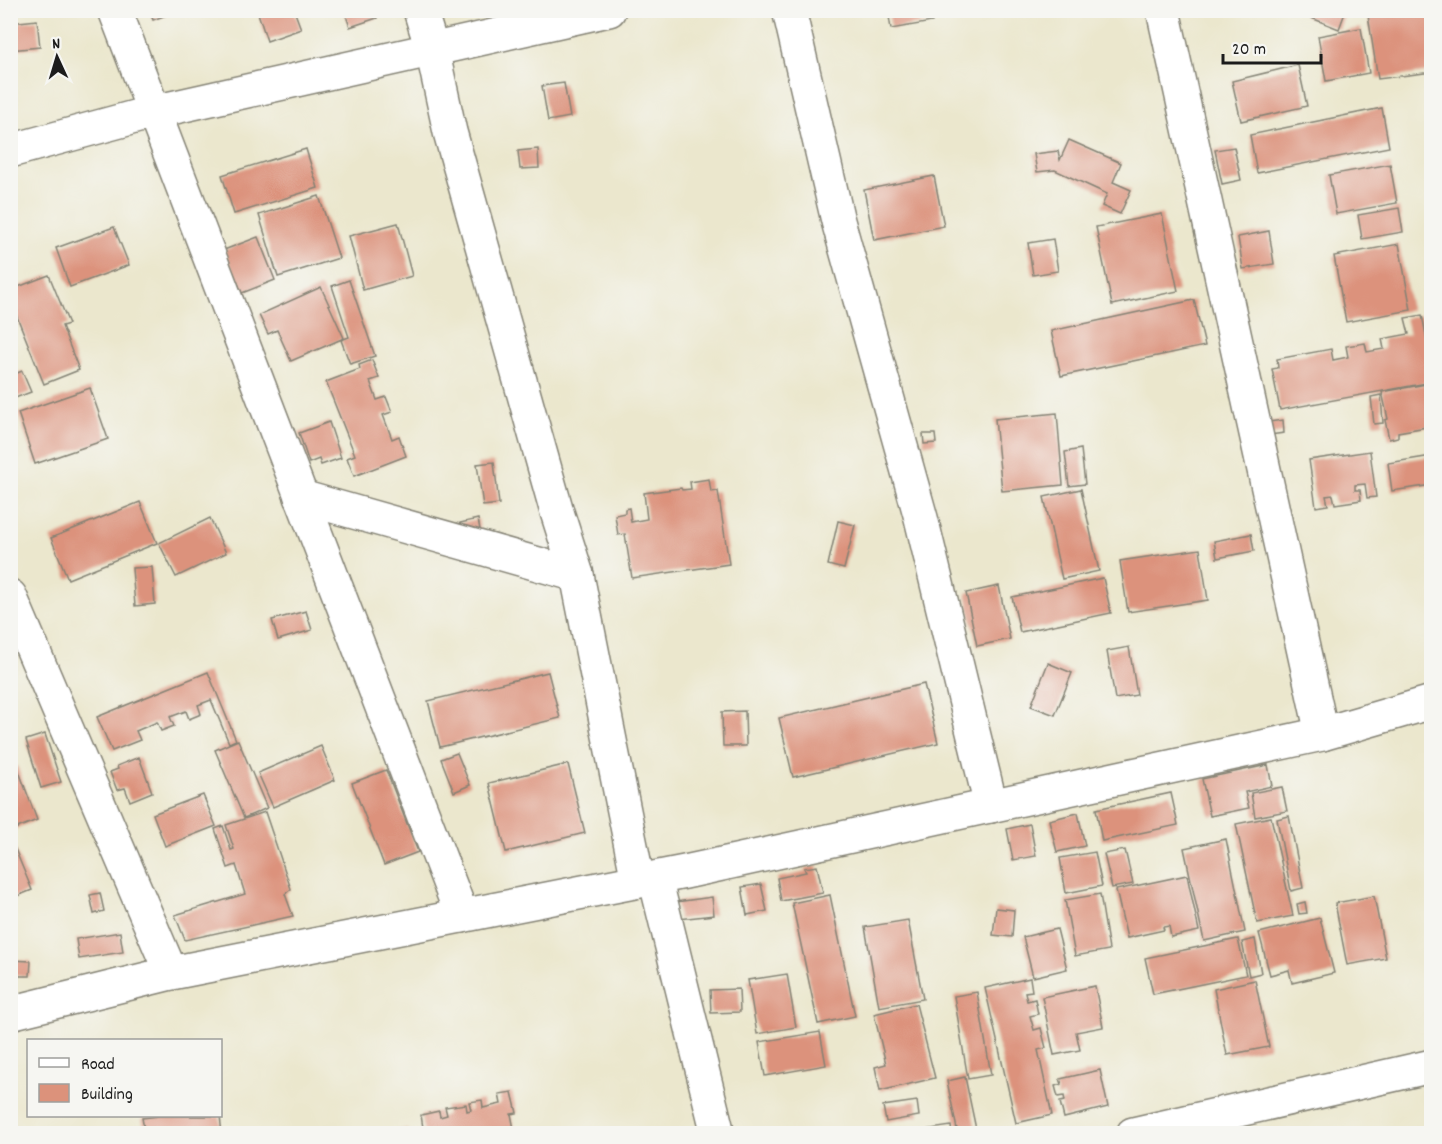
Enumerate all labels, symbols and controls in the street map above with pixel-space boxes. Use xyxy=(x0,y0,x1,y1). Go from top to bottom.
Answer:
north arrow xyxy=(27,27,87,87)
scale bar xyxy=(1223,27,1320,65)
text: N xyxy=(51,33,61,56)
text: 20 m xyxy=(1232,38,1266,63)
legend xyxy=(27,1039,222,1117)
text: Road xyxy=(81,1053,115,1078)
text: Building xyxy=(81,1083,133,1108)

